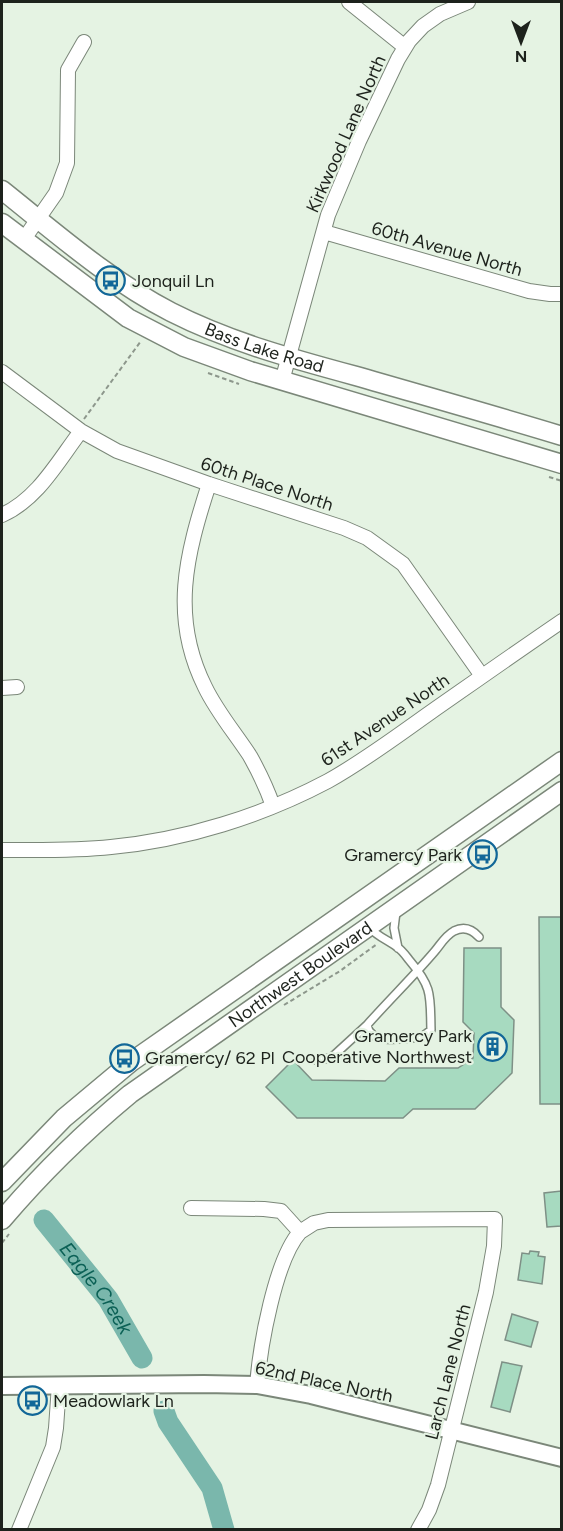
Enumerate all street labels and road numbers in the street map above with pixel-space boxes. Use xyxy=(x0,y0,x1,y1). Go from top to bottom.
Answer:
street label: Kirkwood Lane North xyxy=(301,52,391,216)
street label: 60th Avenue North xyxy=(369,217,525,281)
street label: Bass Lake Road xyxy=(201,318,326,378)
street label: 60th Place North xyxy=(198,452,336,516)
street label: 61st Avenue North xyxy=(317,669,453,771)
street label: Northwest Boulevard xyxy=(224,916,377,1032)
street label: Larch Lane North xyxy=(421,1302,475,1442)
street label: 62nd Place North xyxy=(253,1357,395,1407)

